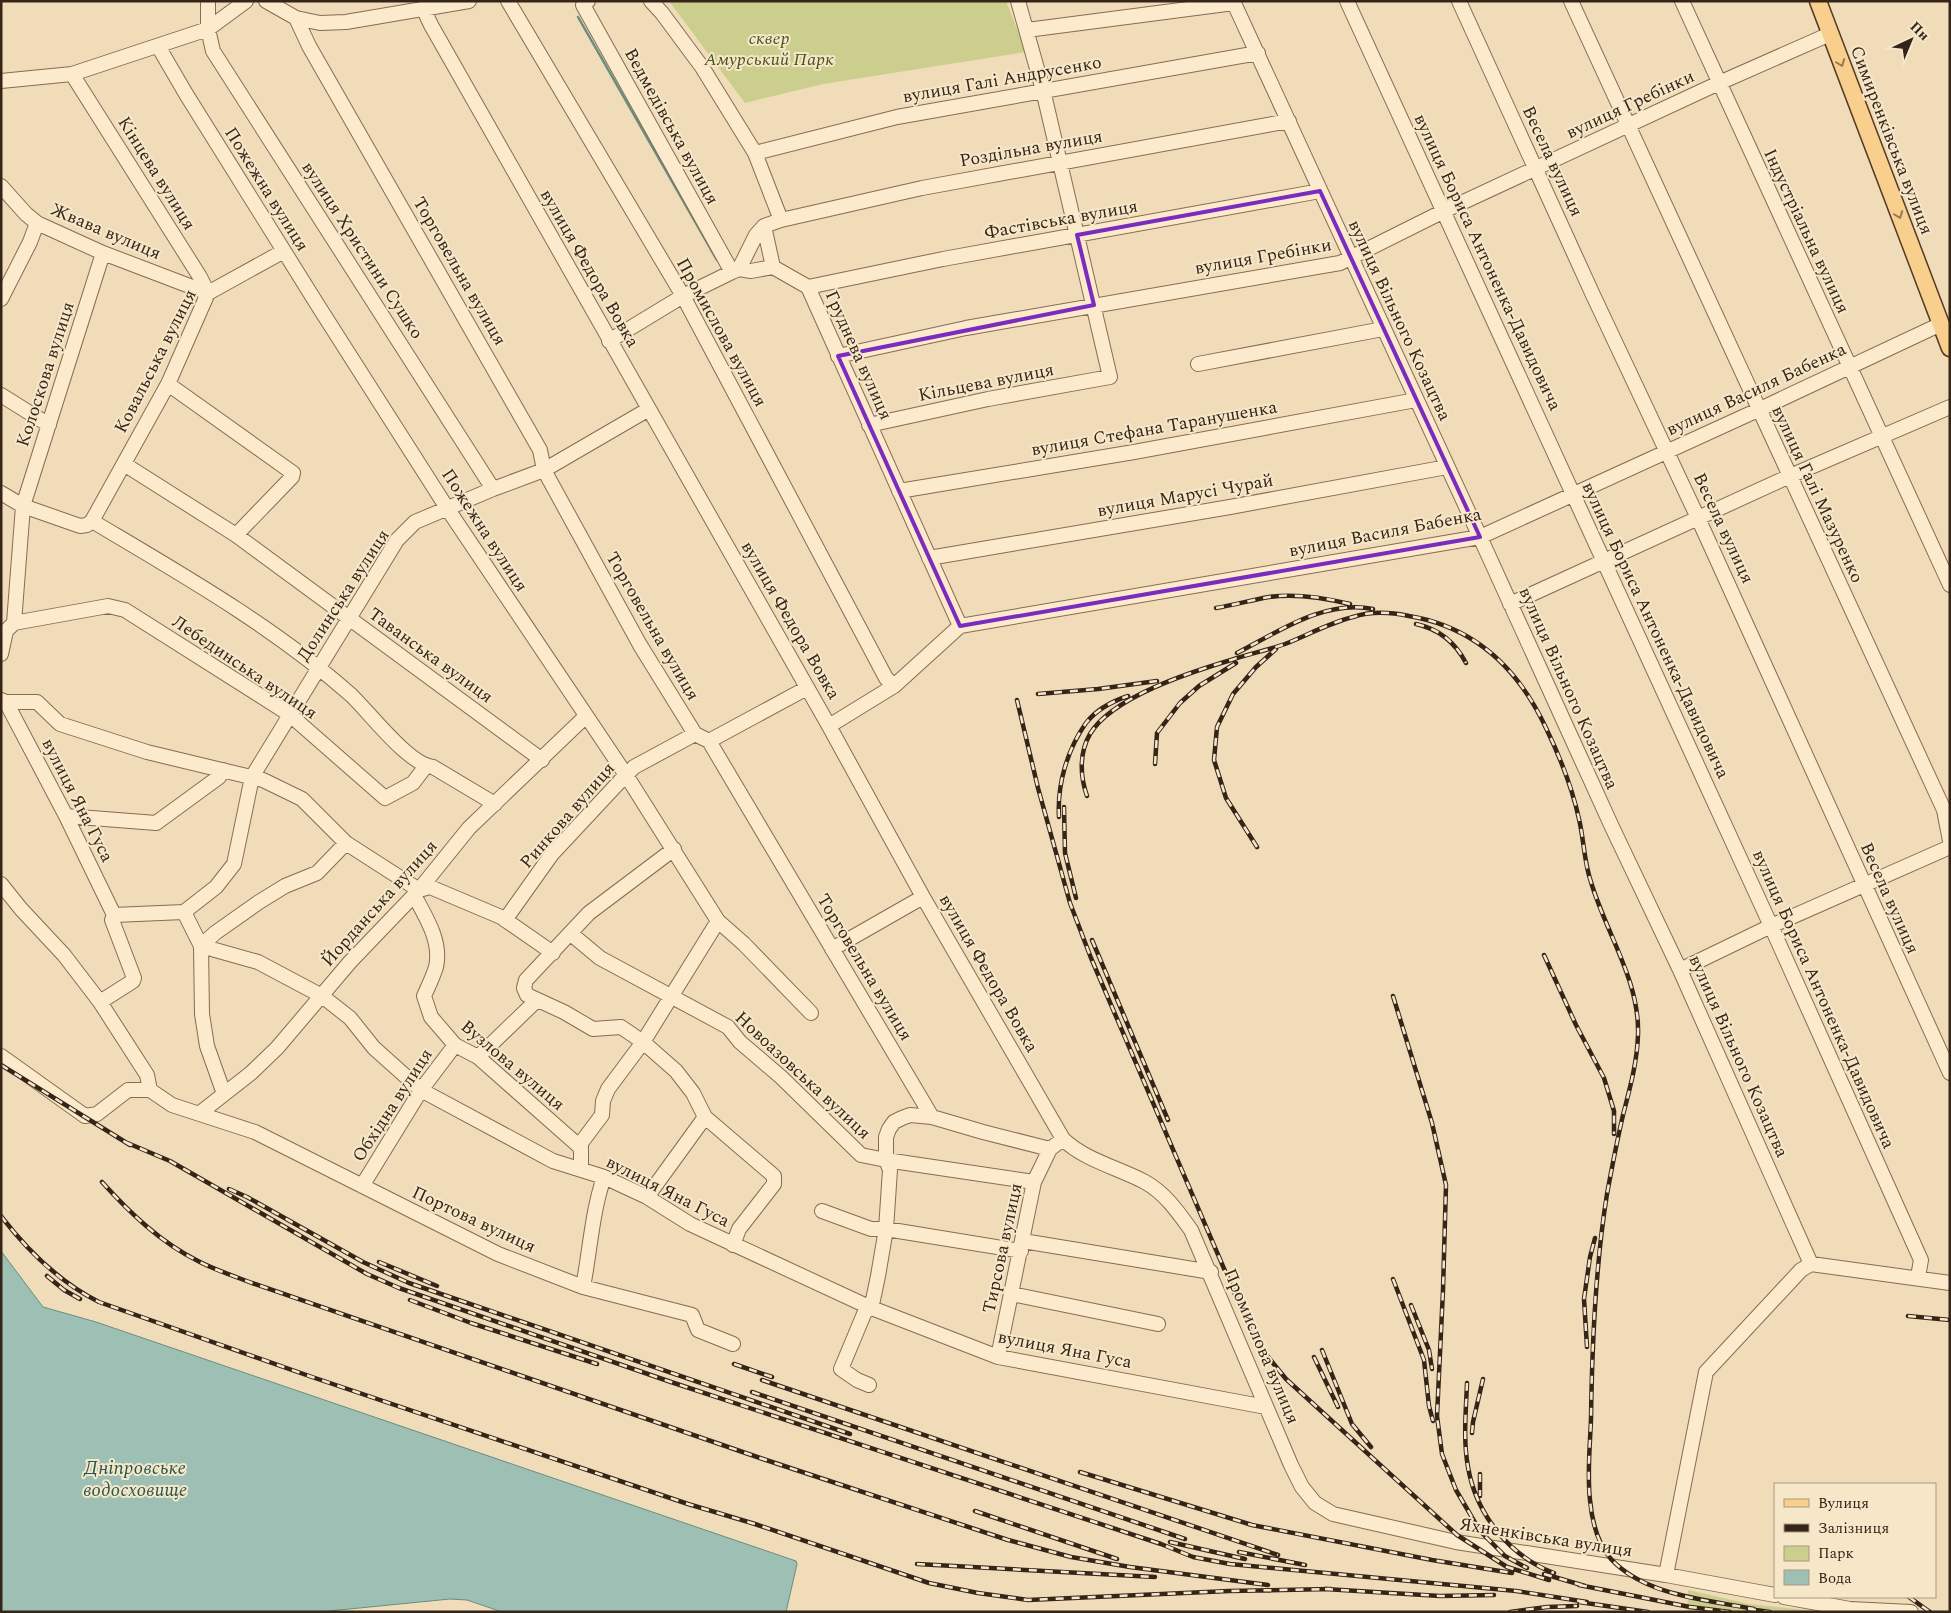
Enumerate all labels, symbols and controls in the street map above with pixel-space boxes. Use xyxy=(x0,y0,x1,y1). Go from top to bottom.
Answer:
north arrow xyxy=(1886,15,1936,65)
text: Пн xyxy=(1905,16,1934,46)
park label: сквер Амурський Парк xyxy=(703,25,834,73)
street label: Симиренківська вулиця xyxy=(1843,42,1940,239)
street label: Ведмедівська вулиця xyxy=(617,43,726,209)
street label: вулиця Галі Андрусенко xyxy=(901,49,1104,110)
one-way arrow xyxy=(1835,59,1845,67)
street label: вулиця Гребінки xyxy=(1562,63,1699,146)
street label: Весела вулиця xyxy=(1515,101,1590,221)
street label: вулиця Бориса Антоненка-Давидовича xyxy=(1407,109,1569,415)
street label: Кінцева вулиця xyxy=(111,111,202,235)
street label: Пожежна вулиця xyxy=(217,122,316,257)
street label: Роздільна вулиця xyxy=(957,123,1105,174)
street label: Індустріальна вулиця xyxy=(1756,144,1857,318)
street label: вулиця Христини Сушко xyxy=(295,156,430,344)
street label: вулиця Федора Вовка xyxy=(533,184,646,353)
street label: Торговельна вулиця xyxy=(406,192,513,351)
street label: Фастівська вулиця xyxy=(982,193,1140,246)
street label: Жвава вулиця xyxy=(46,196,165,267)
one-way arrow xyxy=(1893,210,1903,219)
street label: вулиця Вільного Козацтва xyxy=(1341,215,1458,425)
street label: вулиця Гребінки xyxy=(1192,231,1334,282)
street label: Промислова вулиця xyxy=(669,253,774,412)
street label: Ковальська вулиця xyxy=(107,284,203,438)
street label: Груднева вулиця xyxy=(818,286,899,424)
street label: Колоскова вулиця xyxy=(9,298,82,450)
street label: вулиця Василя Бабенка xyxy=(1662,336,1851,443)
street label: Кільцева вулиця xyxy=(916,356,1056,409)
street label: вулиця Стефана Таранушенка xyxy=(1029,394,1279,463)
street label: вулиця Галі Мазуренко xyxy=(1764,401,1871,588)
street label: Пожежна вулиця xyxy=(435,463,535,597)
street label: вулиця Марусі Чурай xyxy=(1095,467,1275,524)
street label: Весела вулиця xyxy=(1686,468,1761,588)
street label: вулиця Бориса Антоненка-Давидовича xyxy=(1575,477,1737,783)
street label: вулиця Василя Бабенка xyxy=(1286,501,1484,564)
street label: Долинська вулиця xyxy=(290,524,396,667)
street label: вулиця Федора Вовка xyxy=(734,536,847,705)
street label: Торговельна вулиця xyxy=(599,547,706,706)
street label: вулиця Вільного Козацтва xyxy=(1512,583,1626,794)
street label: Таванська вулиця xyxy=(363,601,499,710)
street label: Лебединська вулиця xyxy=(166,609,323,726)
street label: вулиця Яна Гуса xyxy=(35,733,121,867)
street label: Ринкова вулиця xyxy=(513,756,621,875)
street label: Йорданська вулиця xyxy=(315,834,444,973)
street label: Весела вулиця xyxy=(1853,838,1926,958)
street label: вулиця Бориса Антоненка-Давидовича xyxy=(1745,845,1902,1153)
street label: Торговельна вулиця xyxy=(810,888,919,1046)
street label: вулиця Федора Вовка xyxy=(932,889,1045,1058)
street label: вулиця Вільного Козацтва xyxy=(1682,951,1796,1162)
street label: Новоазовська вулиця xyxy=(728,1005,877,1146)
street label: Вузлова вулиця xyxy=(455,1014,571,1117)
street label: Обхідна вулиця xyxy=(345,1043,439,1167)
street label: вулиця Яна Гуса xyxy=(601,1149,735,1234)
street label: Портова вулиця xyxy=(407,1179,540,1260)
street label: Тирсова вулиця xyxy=(976,1181,1029,1316)
street label: Промислова вулиця xyxy=(1216,1264,1307,1428)
street label: вулиця Яна Гуса xyxy=(996,1323,1134,1376)
water label: Дніпровське водосховище xyxy=(83,1454,187,1505)
legend xyxy=(1774,1483,1936,1598)
text: Вулиця xyxy=(1818,1492,1869,1515)
street label: Яхненківська вулиця xyxy=(1457,1510,1634,1565)
text: Залізниця xyxy=(1818,1517,1889,1540)
text: Парк xyxy=(1818,1542,1854,1565)
text: Вода xyxy=(1818,1567,1852,1590)

